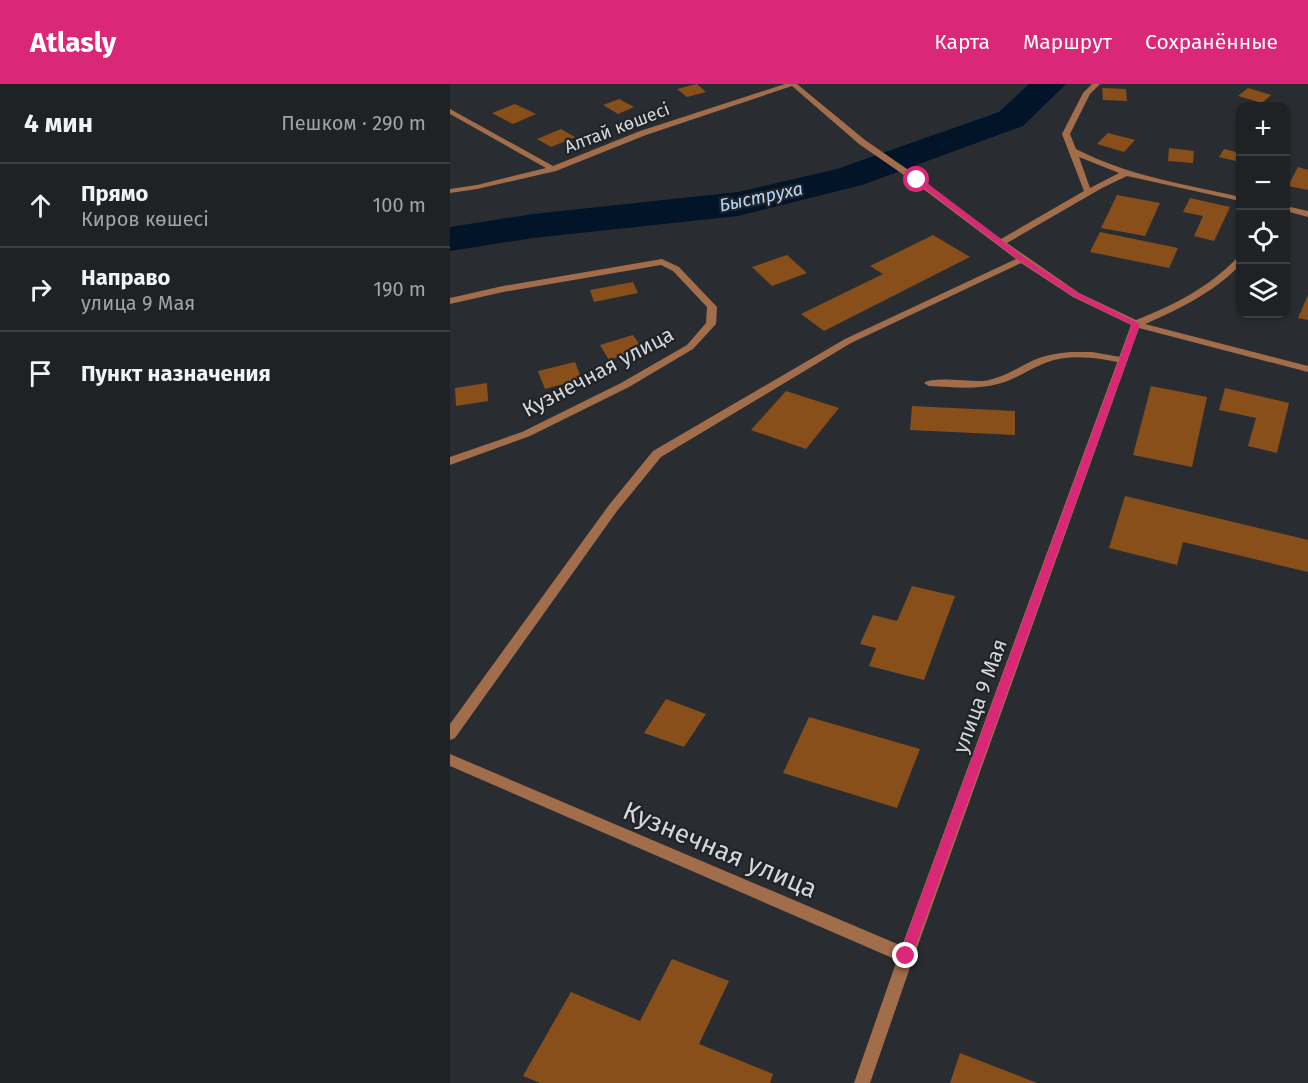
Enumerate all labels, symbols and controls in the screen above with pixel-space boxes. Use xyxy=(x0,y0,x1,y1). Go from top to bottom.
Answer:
text: Atlasly xyxy=(30,26,116,59)
text: Карта xyxy=(934,29,990,55)
text: Маршрут xyxy=(1023,29,1112,55)
text: Сохранённые xyxy=(1145,29,1278,55)
street label: Алтай көшесі xyxy=(561,98,673,158)
map controls xyxy=(1236,102,1290,318)
button: + xyxy=(1236,102,1290,156)
text: 4 мин xyxy=(24,108,93,139)
text: Пешком · 290 m xyxy=(281,111,426,135)
button: − xyxy=(1236,156,1290,210)
route start xyxy=(903,166,929,192)
water label: Быструха xyxy=(717,177,805,217)
text: Прямо xyxy=(81,180,148,207)
icon: ahead xyxy=(24,189,57,222)
text: 100 m xyxy=(373,193,426,217)
text: Киров көшесі xyxy=(81,207,209,231)
button: locate xyxy=(1236,210,1290,264)
text: Направо xyxy=(81,264,170,291)
button: layers xyxy=(1236,264,1290,318)
icon: right xyxy=(24,273,57,306)
text: 190 m xyxy=(373,277,426,301)
text: улица 9 Мая xyxy=(81,291,195,315)
street label: Кузнечная улица xyxy=(518,321,678,423)
icon: arrive xyxy=(24,357,57,390)
text: Пункт назначения xyxy=(81,360,271,387)
street label: улица 9 Мая xyxy=(947,635,1013,757)
street label: Кузнечная улица xyxy=(618,795,822,905)
route end xyxy=(892,942,918,968)

